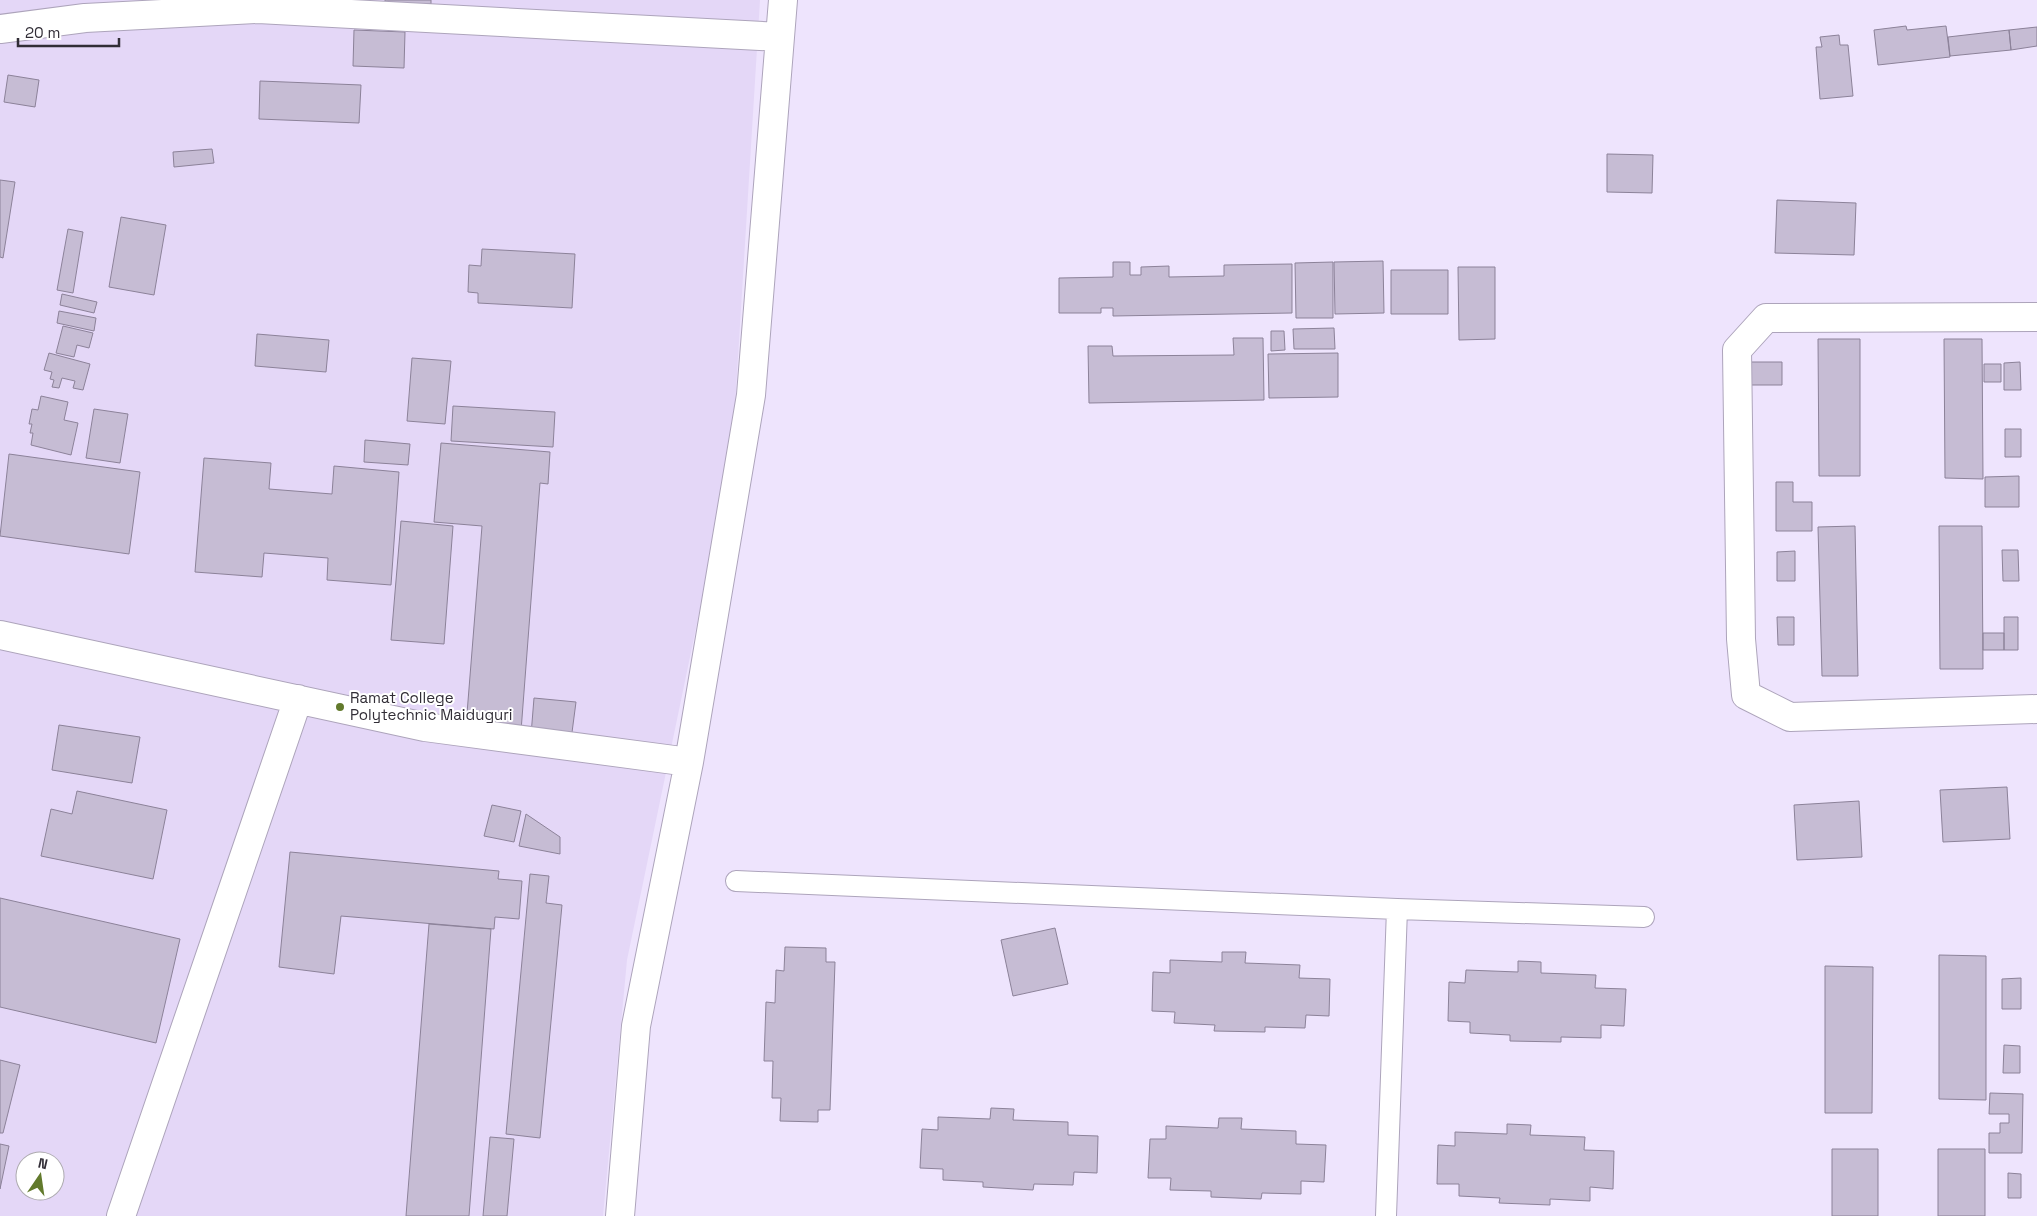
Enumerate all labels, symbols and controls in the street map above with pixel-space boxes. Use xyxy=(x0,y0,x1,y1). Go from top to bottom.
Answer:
scale bar xyxy=(18,15,119,47)
text: 20 m xyxy=(25,23,60,42)
place label: Ramat College Polytechnic Maiduguri xyxy=(350,688,513,724)
marker: Ramat College Polytechnic Maiduguri xyxy=(334,701,346,713)
north arrow xyxy=(15,1151,65,1201)
text: N xyxy=(36,1154,50,1173)

